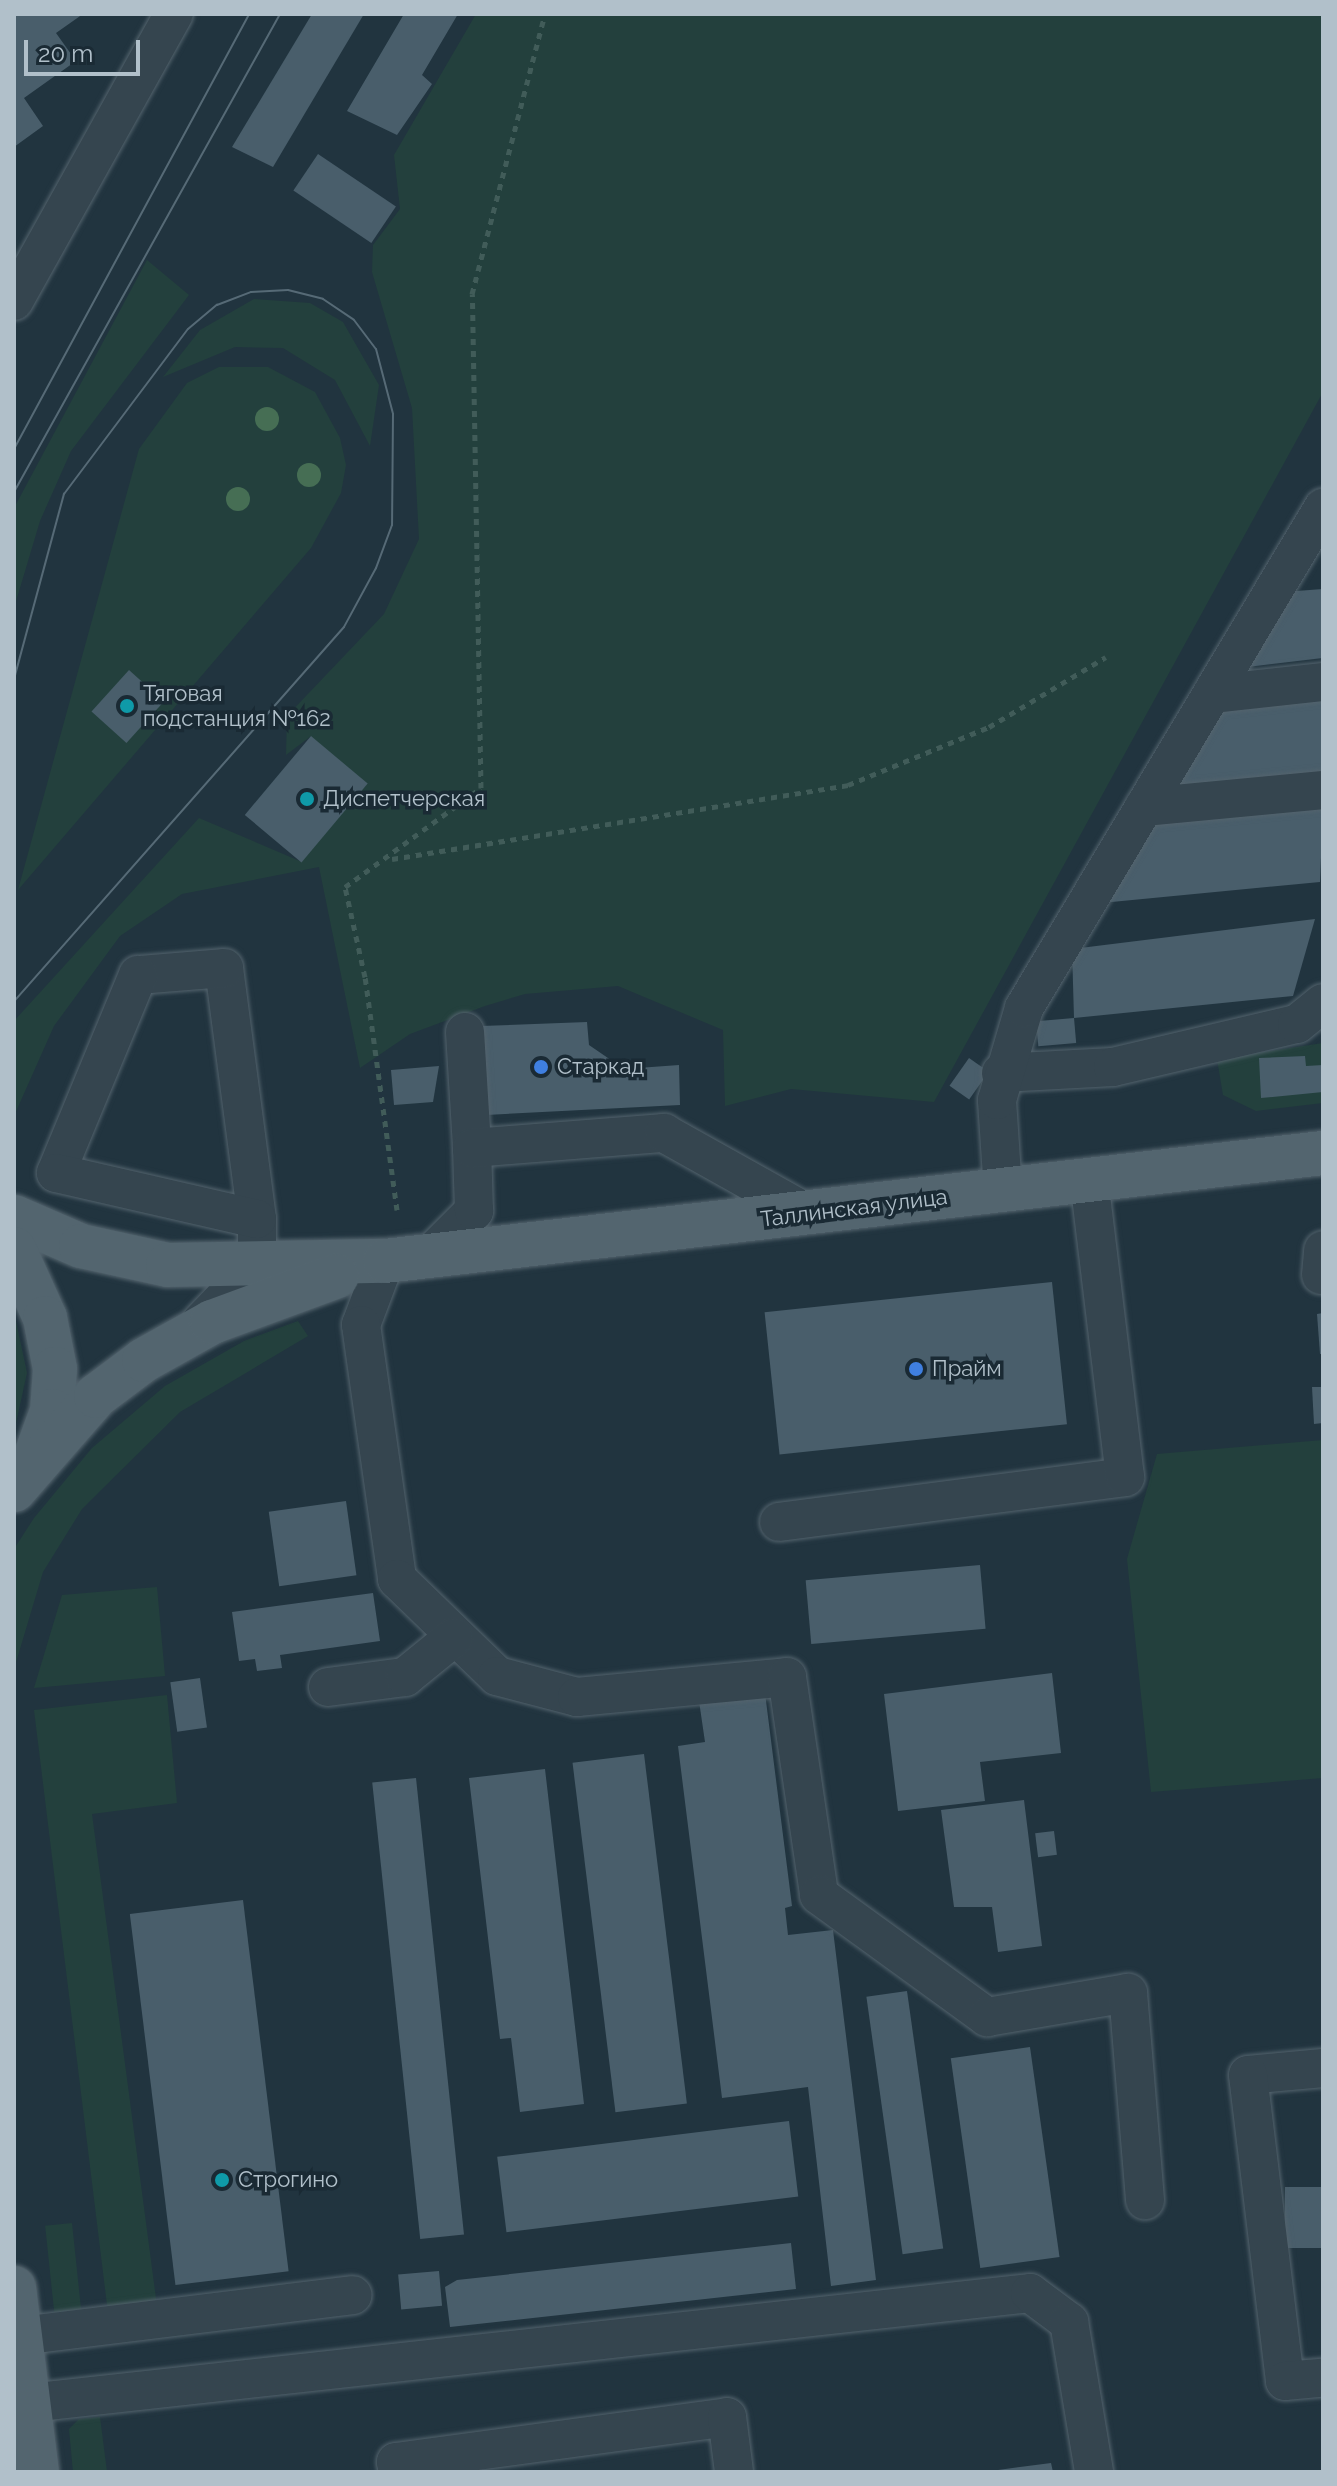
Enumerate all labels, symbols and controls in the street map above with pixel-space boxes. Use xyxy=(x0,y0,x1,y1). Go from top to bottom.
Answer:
scale bar xyxy=(28,24,144,74)
text: 20 m xyxy=(38,39,93,68)
place label: Тяговая подстанция №162 xyxy=(143,680,331,732)
marker: Тяговая подстанция №162 xyxy=(118,697,136,715)
place label: Диспетчерская xyxy=(323,786,485,812)
marker: Диспетчерская xyxy=(298,790,316,808)
place label: Старкад xyxy=(557,1054,644,1080)
marker: Старкад xyxy=(532,1058,550,1076)
street label: Таллинская улица xyxy=(759,1183,949,1233)
place label: Прайм xyxy=(932,1356,1002,1382)
marker: Прайм xyxy=(907,1360,925,1378)
place label: Строгино xyxy=(238,2167,338,2193)
marker: Строгино xyxy=(213,2171,231,2189)

